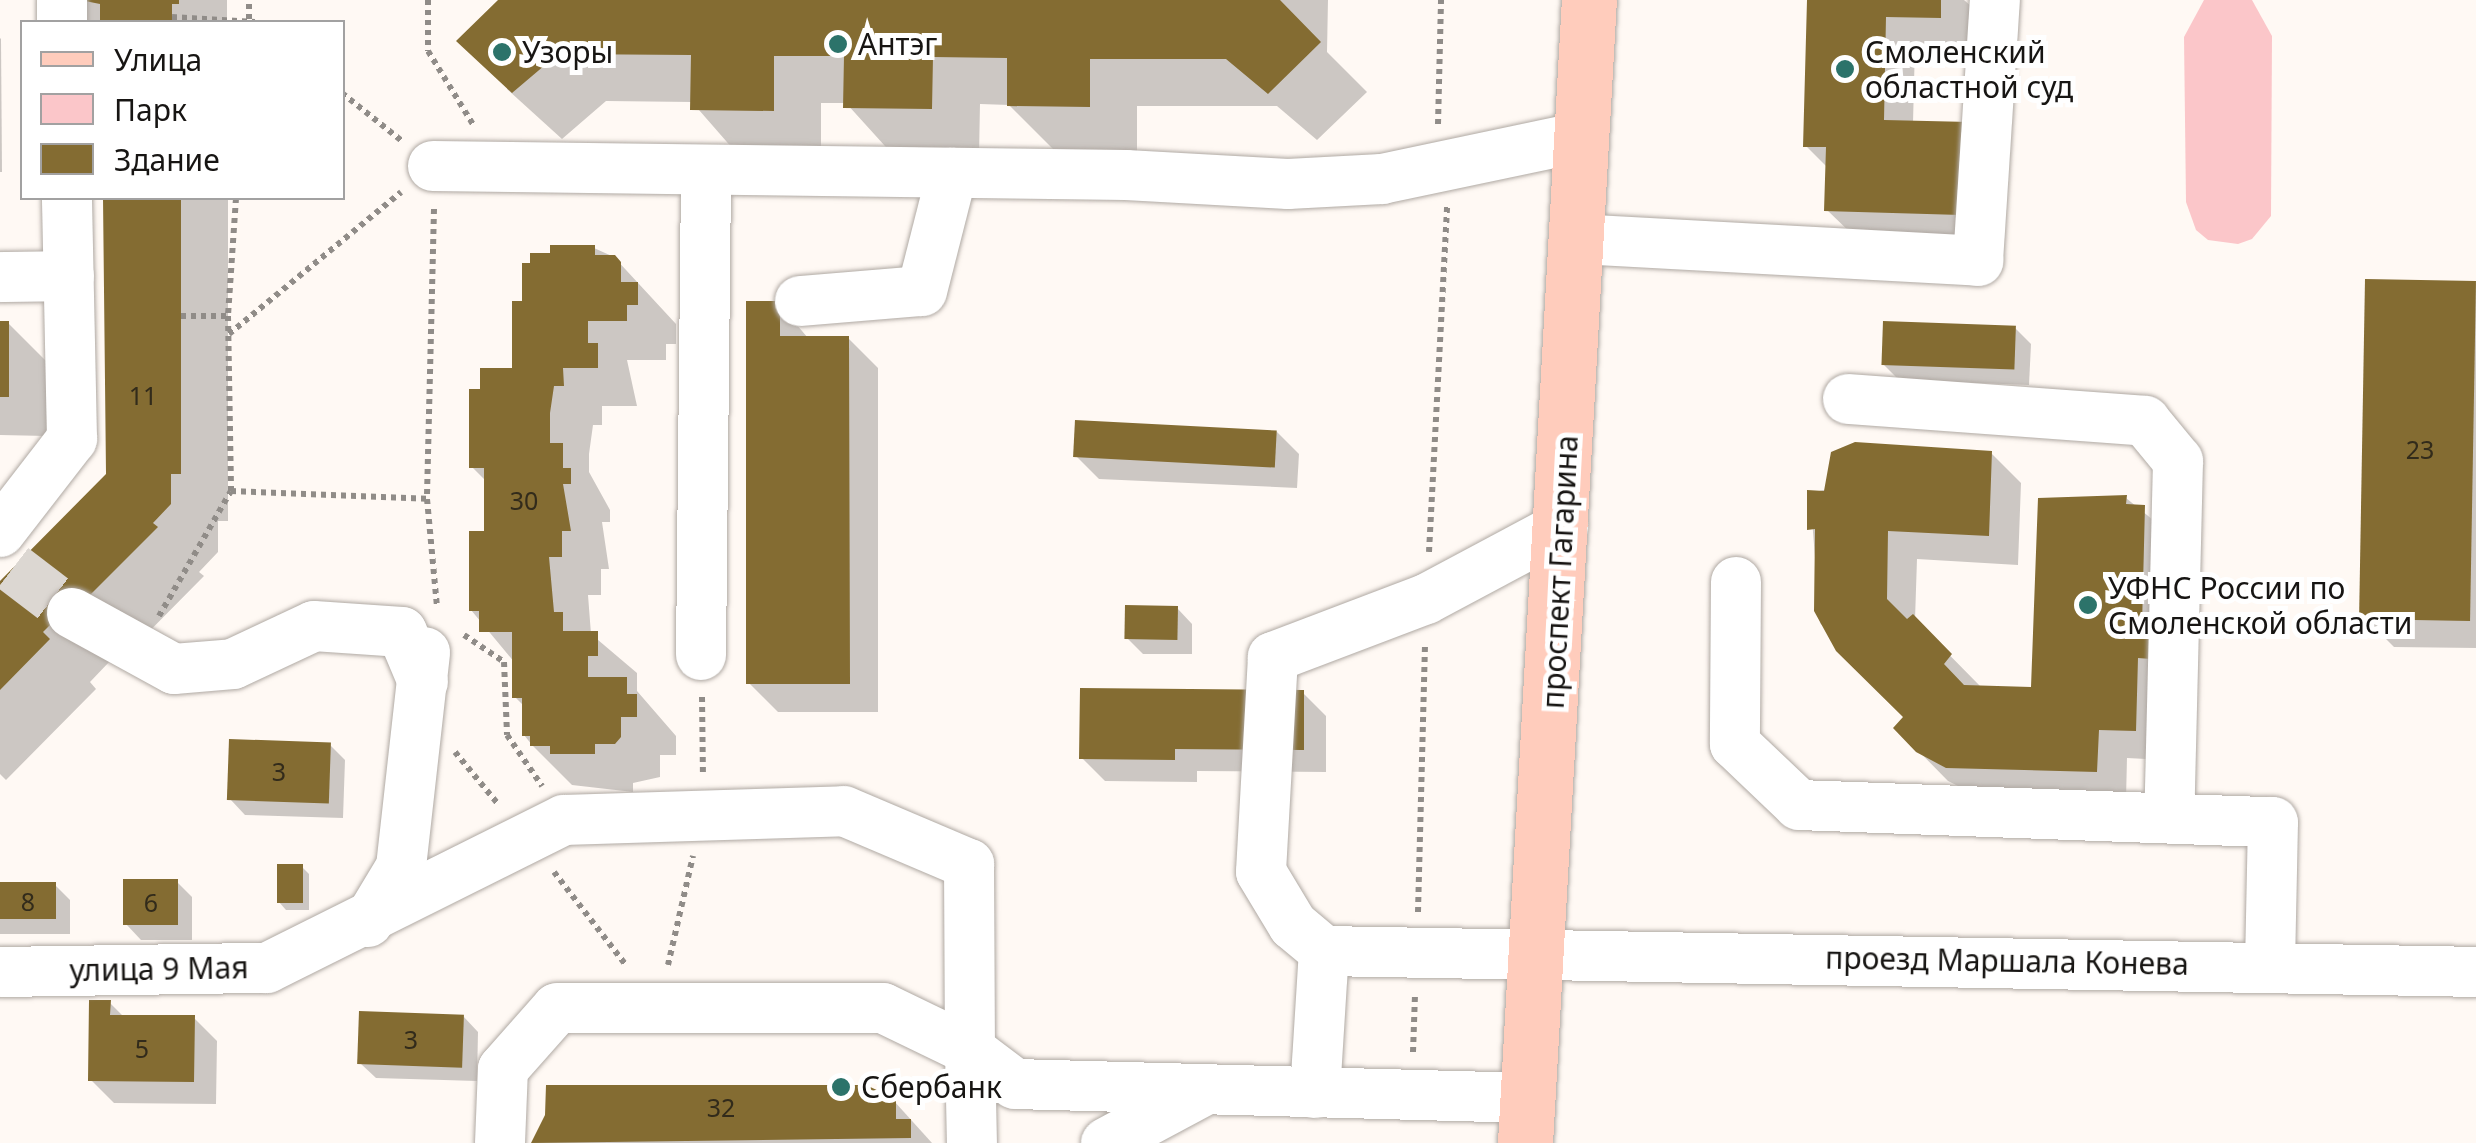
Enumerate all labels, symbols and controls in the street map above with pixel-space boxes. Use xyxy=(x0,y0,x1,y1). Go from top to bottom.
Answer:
legend xyxy=(20,20,345,200)
place label: Антэг xyxy=(858,26,937,62)
marker: Антэг xyxy=(827,33,849,55)
place label: Узоры xyxy=(522,34,613,70)
place label: Смоленский областной суд xyxy=(1865,34,2073,104)
text: Улица xyxy=(114,39,202,80)
marker: Узоры xyxy=(491,41,513,63)
marker: Смоленский областной суд xyxy=(1834,58,1856,80)
text: Парк xyxy=(114,89,187,130)
text: Здание xyxy=(114,139,220,180)
house number: 11 xyxy=(129,380,157,410)
street label: проспект Гагарина xyxy=(1535,434,1585,710)
house number: 23 xyxy=(2406,434,2434,464)
house number: 30 xyxy=(510,485,538,515)
place label: УФНС России по Смоленской области xyxy=(2108,570,2412,640)
marker: УФНС России по Смоленской области xyxy=(2077,594,2099,616)
house number: 3 xyxy=(272,756,286,786)
house number: 8 xyxy=(21,886,35,916)
house number: 6 xyxy=(144,887,158,917)
street label: проезд Маршала Конева xyxy=(1825,940,2189,982)
street label: улица 9 Мая xyxy=(69,949,249,989)
house number: 3 xyxy=(404,1024,418,1054)
house number: 5 xyxy=(135,1033,149,1063)
place label: Сбербанк xyxy=(861,1069,1002,1105)
marker: Сбербанк xyxy=(830,1076,852,1098)
house number: 32 xyxy=(707,1092,735,1122)

